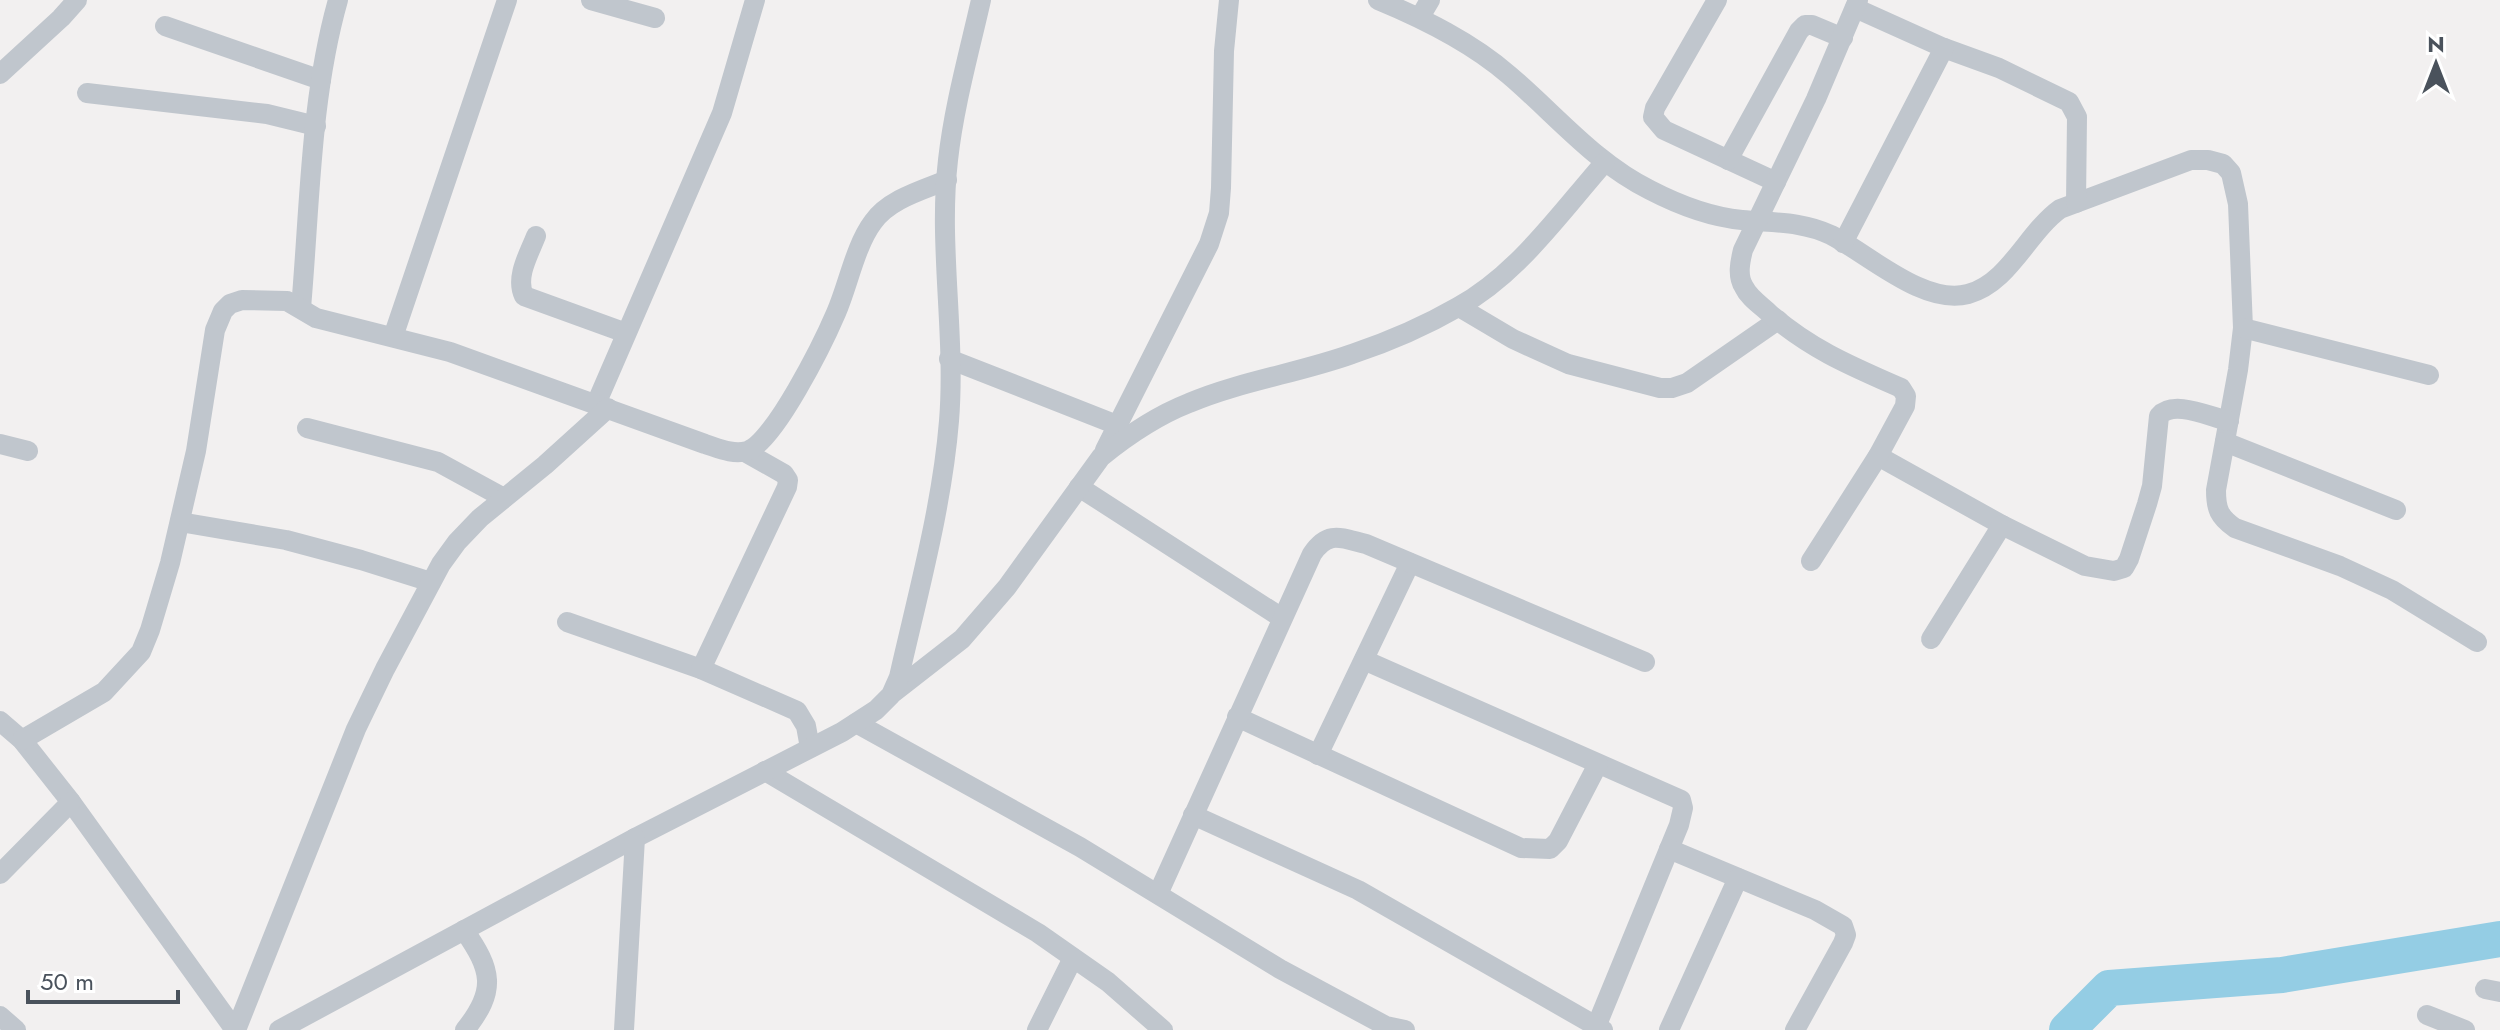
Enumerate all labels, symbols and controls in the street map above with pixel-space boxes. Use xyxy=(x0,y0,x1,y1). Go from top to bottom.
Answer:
north arrow xyxy=(2396,24,2476,104)
text: N xyxy=(2427,28,2445,60)
scale bar xyxy=(28,954,178,1004)
text: 50 m xyxy=(40,964,94,999)

